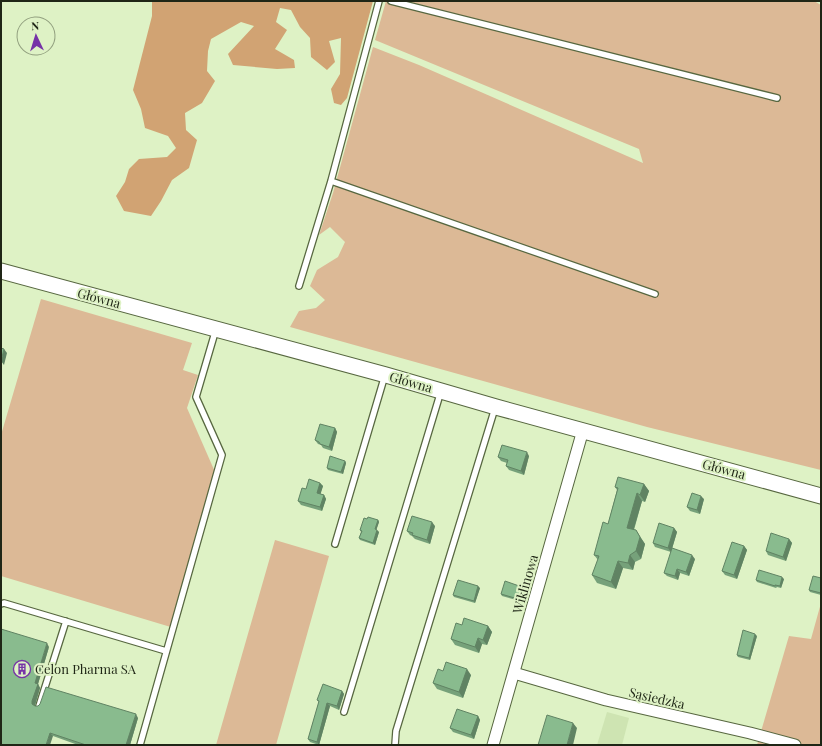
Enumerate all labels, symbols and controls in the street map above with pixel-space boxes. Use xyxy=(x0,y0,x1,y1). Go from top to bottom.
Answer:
north arrow xyxy=(16,16,56,56)
text: N xyxy=(31,18,40,33)
street label: Główna xyxy=(76,284,123,312)
street label: Główna xyxy=(388,367,435,396)
street label: Główna xyxy=(701,455,748,483)
street label: Wiklinowa xyxy=(508,552,541,616)
building icon: Celon Pharma SA xyxy=(12,659,32,679)
place label: Celon Pharma SA xyxy=(35,660,137,677)
street label: Sąsiedzka xyxy=(627,683,687,712)

